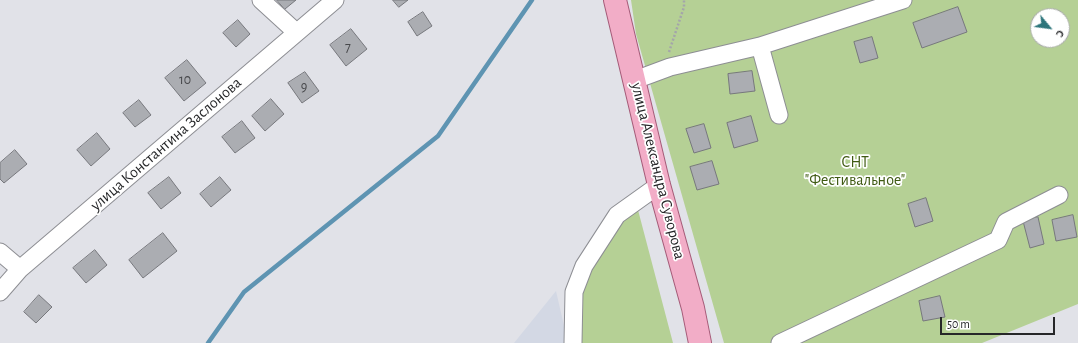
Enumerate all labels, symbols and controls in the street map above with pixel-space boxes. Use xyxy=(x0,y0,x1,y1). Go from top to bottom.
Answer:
north arrow xyxy=(1030,8,1070,48)
text: С xyxy=(1054,28,1066,39)
house number: 7 xyxy=(345,39,351,55)
house number: 10 xyxy=(179,72,191,88)
street label: улица Константина Заслонова xyxy=(86,73,246,215)
house number: 9 xyxy=(301,79,307,95)
street label: улица Александра Суворова xyxy=(627,81,689,261)
park label: СНТ "Фестивальное" xyxy=(805,152,905,190)
scale bar xyxy=(942,309,1057,335)
text: 50 m xyxy=(947,318,970,330)

